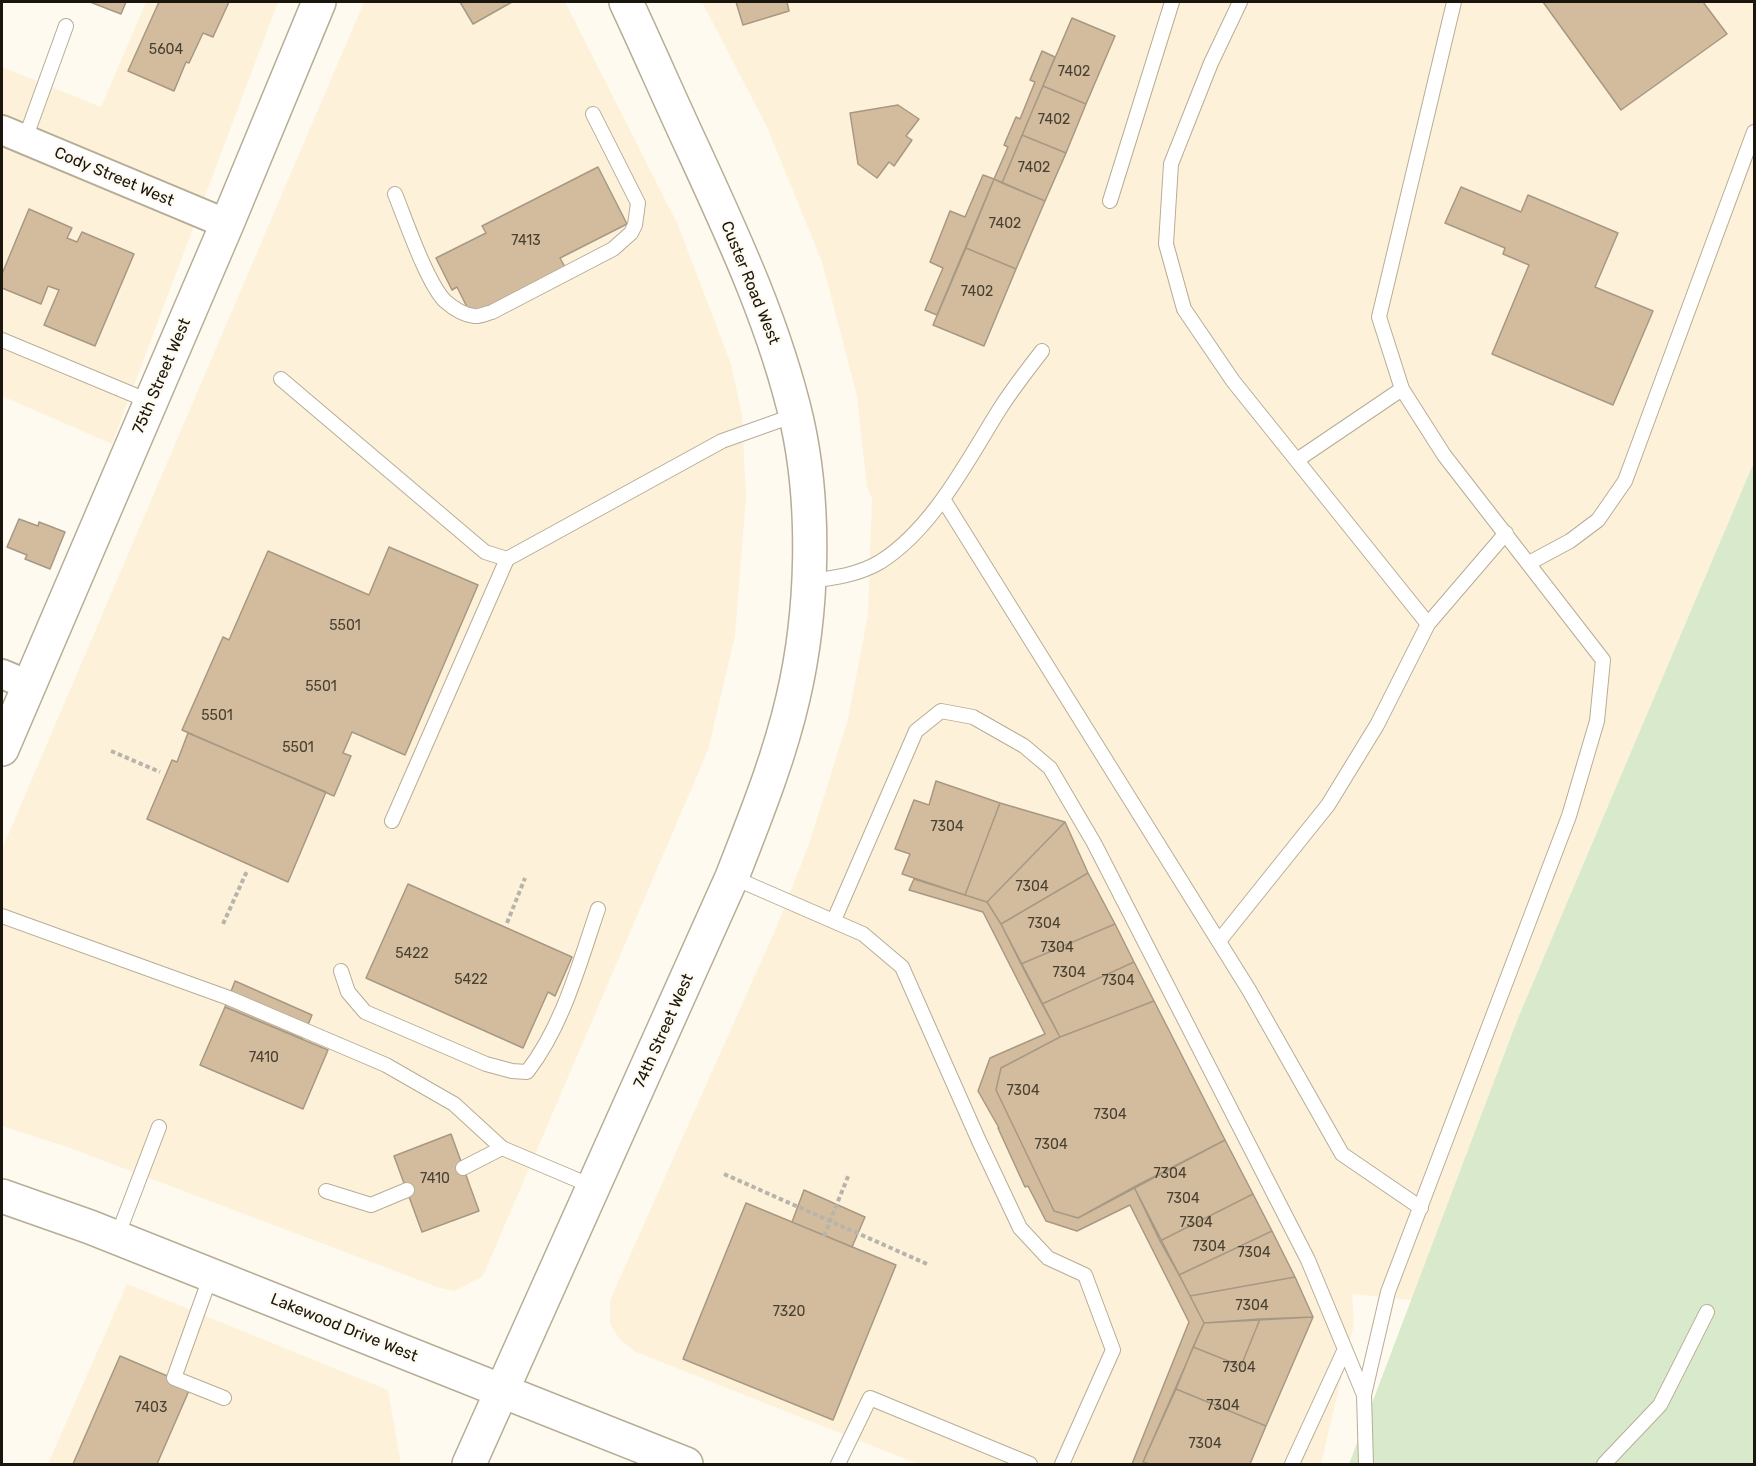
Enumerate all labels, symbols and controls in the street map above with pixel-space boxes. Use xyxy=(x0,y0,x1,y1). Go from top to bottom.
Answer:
house number: 5604 xyxy=(149,42,183,58)
house number: 7402 xyxy=(1058,64,1090,80)
house number: 7402 xyxy=(1038,112,1070,128)
street label: Cody Street West xyxy=(51,143,177,211)
house number: 7402 xyxy=(1018,160,1050,176)
house number: 7402 xyxy=(989,216,1021,232)
street label: Custer Road West xyxy=(716,219,784,347)
house number: 7413 xyxy=(511,233,541,249)
house number: 7402 xyxy=(961,284,993,300)
street label: 75th Street West xyxy=(129,315,195,437)
house number: 5501 xyxy=(329,618,361,634)
house number: 5501 xyxy=(305,679,337,695)
house number: 5501 xyxy=(201,708,233,724)
house number: 5501 xyxy=(282,740,314,756)
house number: 7304 xyxy=(930,819,964,835)
house number: 7304 xyxy=(1015,879,1049,895)
house number: 7304 xyxy=(1027,916,1061,932)
house number: 7304 xyxy=(1040,940,1074,956)
house number: 5422 xyxy=(395,946,429,962)
house number: 7304 xyxy=(1052,965,1086,981)
street label: 74th Street West xyxy=(630,971,698,1091)
house number: 5422 xyxy=(454,972,488,988)
house number: 7304 xyxy=(1101,973,1135,989)
house number: 7410 xyxy=(249,1050,279,1066)
house number: 7304 xyxy=(1006,1083,1040,1099)
house number: 7304 xyxy=(1093,1107,1127,1123)
house number: 7304 xyxy=(1034,1137,1068,1153)
house number: 7304 xyxy=(1153,1166,1187,1182)
house number: 7410 xyxy=(420,1171,450,1187)
house number: 7304 xyxy=(1166,1191,1200,1207)
house number: 7304 xyxy=(1179,1215,1213,1231)
house number: 7304 xyxy=(1192,1239,1226,1255)
house number: 7304 xyxy=(1237,1245,1271,1261)
street label: Lakewood Drive West xyxy=(268,1290,420,1366)
house number: 7304 xyxy=(1235,1298,1269,1314)
house number: 7320 xyxy=(773,1304,805,1320)
house number: 7304 xyxy=(1222,1360,1256,1376)
house number: 7304 xyxy=(1206,1398,1240,1414)
house number: 7403 xyxy=(135,1400,167,1416)
house number: 7304 xyxy=(1188,1436,1222,1452)

